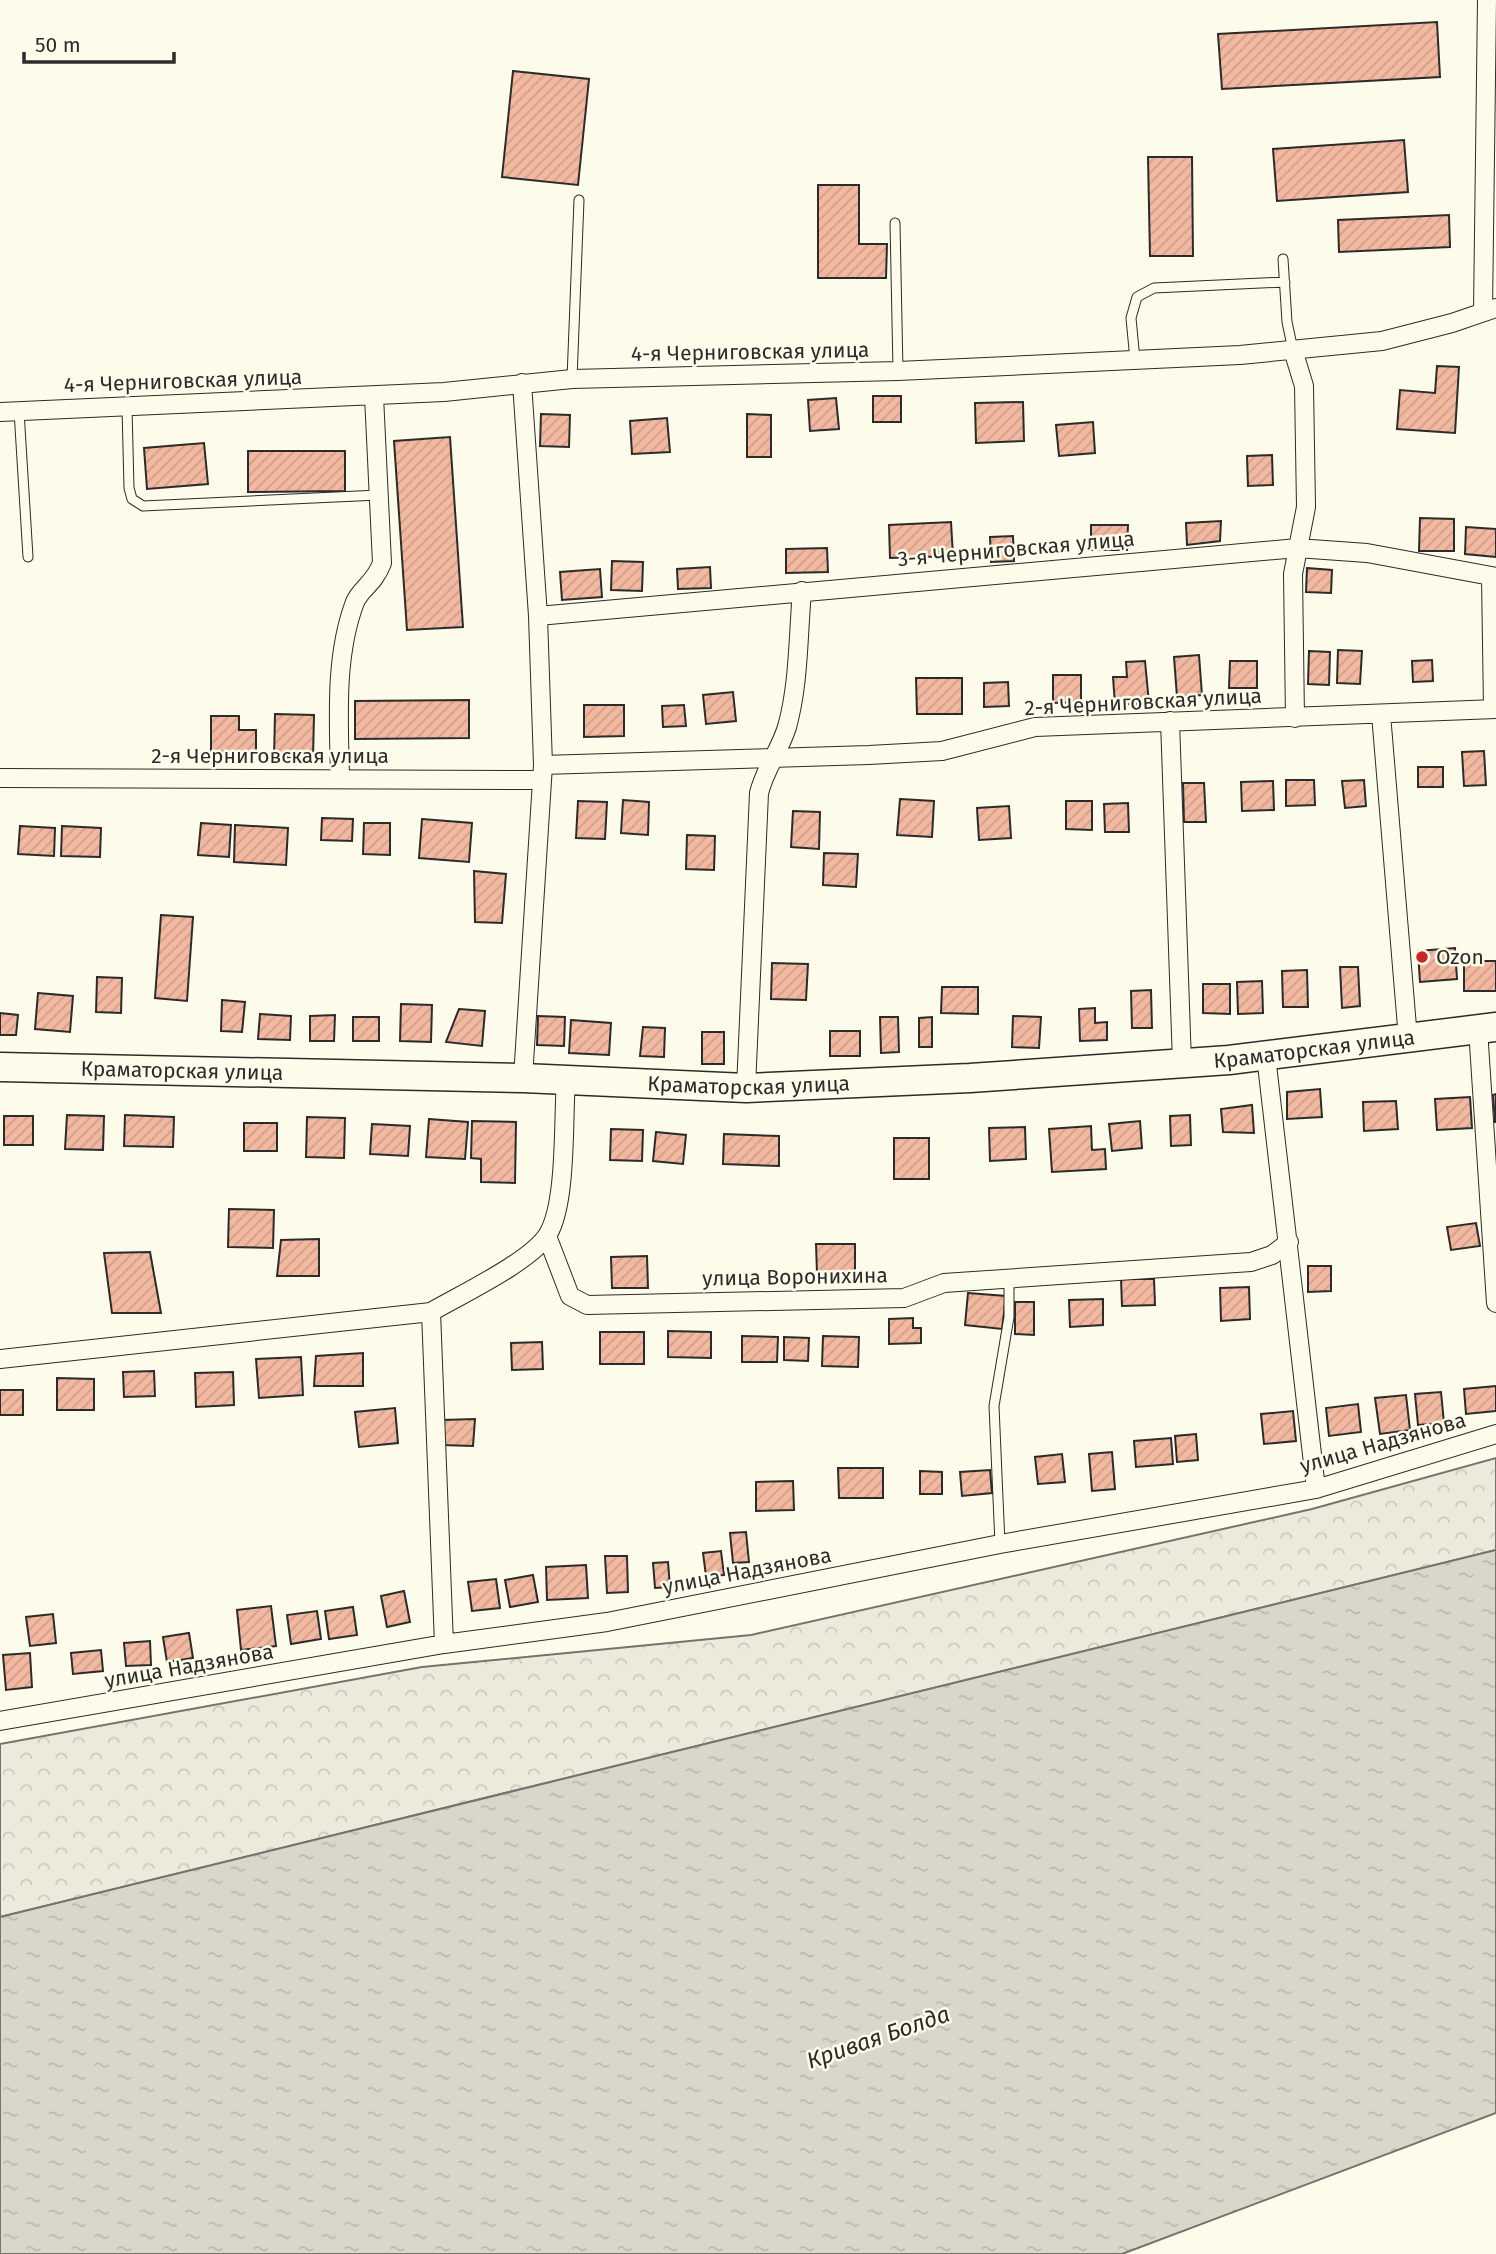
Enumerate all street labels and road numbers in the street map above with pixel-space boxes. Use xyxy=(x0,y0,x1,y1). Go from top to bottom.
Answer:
street label: 4-я Черниговская улица xyxy=(631,337,869,367)
street label: 4-я Черниговская улица xyxy=(63,364,303,398)
street label: 3-я Черниговская улица xyxy=(896,526,1136,572)
street label: 2-я Черниговская улица xyxy=(1024,683,1262,721)
street label: 2-я Черниговская улица xyxy=(151,743,389,769)
street label: Краматорская улица xyxy=(1213,1024,1416,1074)
street label: Краматорская улица xyxy=(80,1056,284,1086)
street label: Краматорская улица xyxy=(647,1070,850,1101)
street label: улица Воронихина xyxy=(702,1262,888,1292)
street label: улица Надзянова xyxy=(1297,1407,1469,1479)
street label: улица Надзянова xyxy=(660,1542,834,1600)
street label: улица Надзянова xyxy=(102,1638,276,1694)

